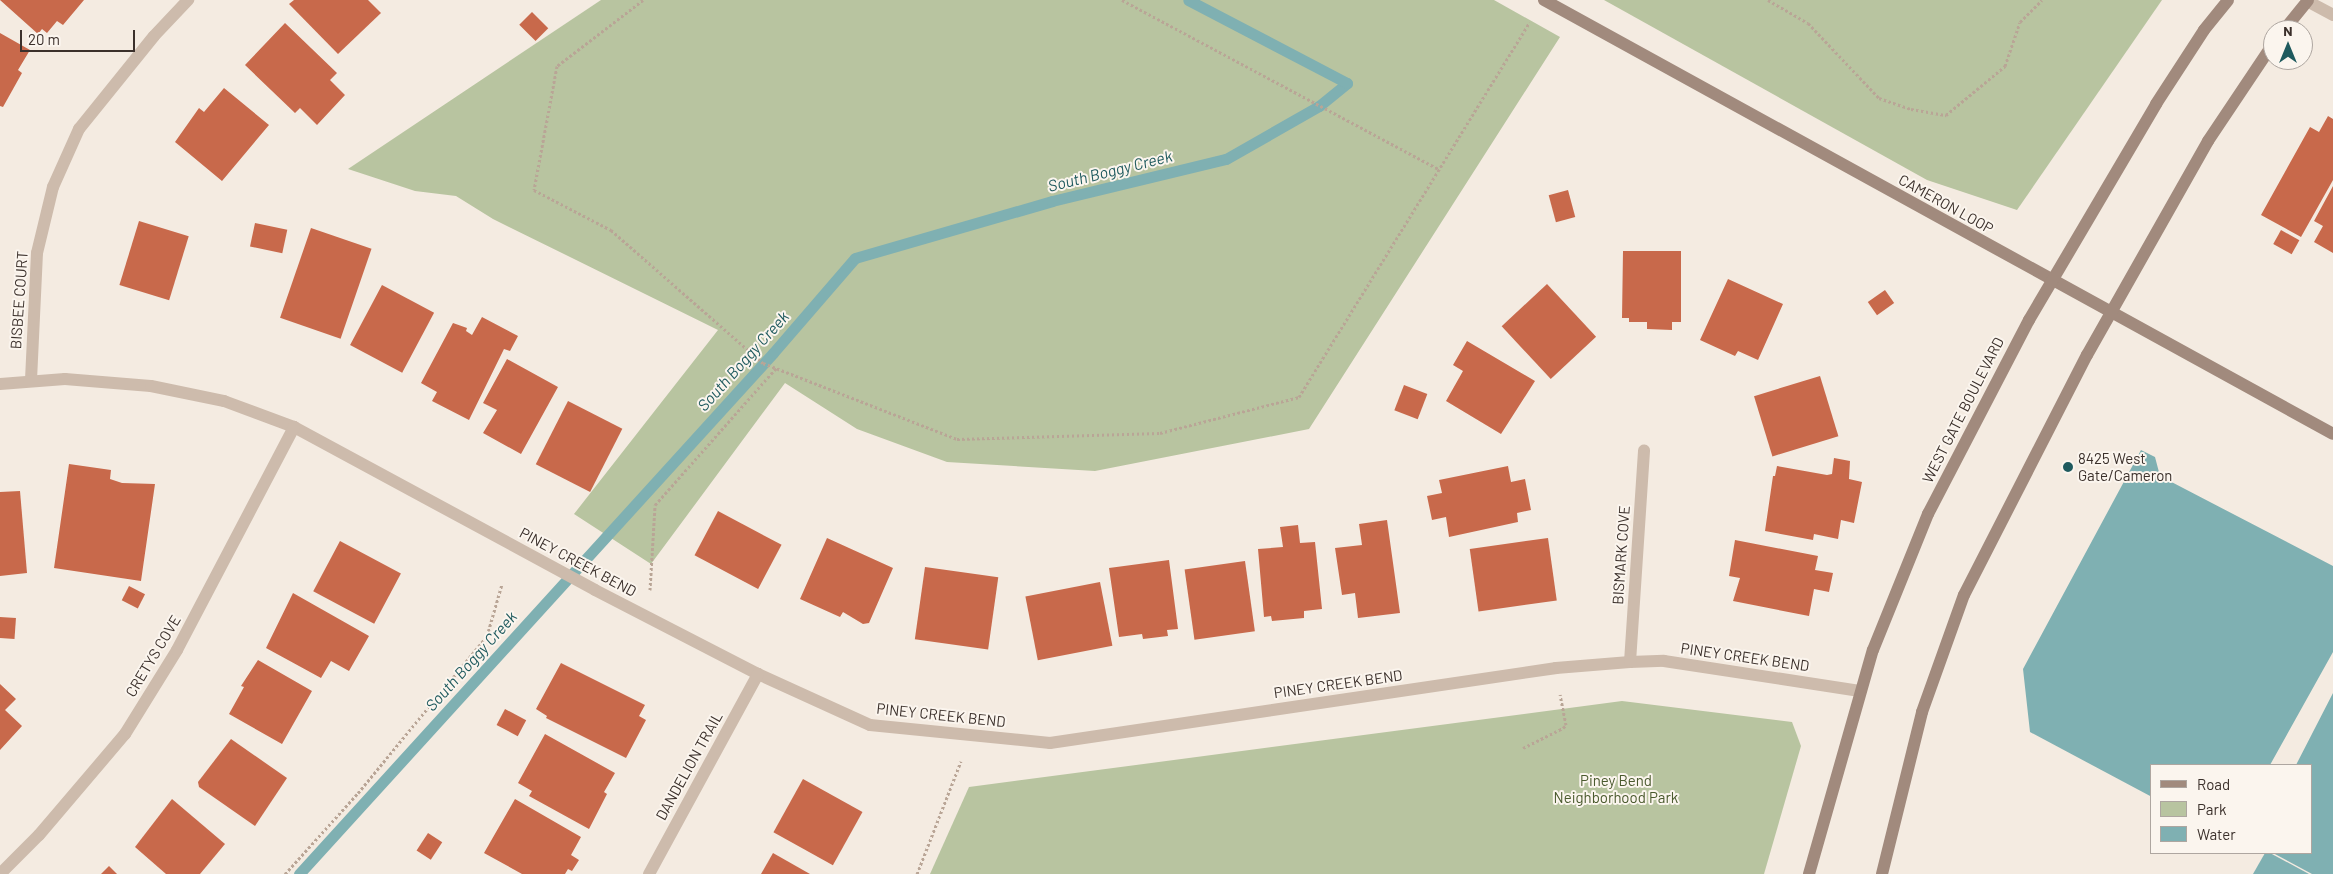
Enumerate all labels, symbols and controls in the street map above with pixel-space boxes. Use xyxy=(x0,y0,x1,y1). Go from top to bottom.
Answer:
scale bar xyxy=(22,20,138,52)
north arrow xyxy=(2263,20,2313,70)
text: N xyxy=(2283,22,2293,39)
text: 20 m xyxy=(28,30,60,48)
water label: South Boggy Creek xyxy=(1046,146,1174,196)
street label: CAMERON LOOP xyxy=(1895,171,1997,237)
street label: BISBEE COURT xyxy=(7,250,31,350)
water label: South Boggy Creek xyxy=(693,307,793,415)
street label: WEST GATE BOULEVARD xyxy=(1918,334,2008,486)
place label: 8425 West Gate/Cameron xyxy=(2078,449,2172,484)
marker: 8425 West Gate/Cameron xyxy=(2062,461,2074,473)
street label: BISMARK COVE xyxy=(1609,505,1633,605)
street label: PINEY CREEK BEND xyxy=(517,524,639,600)
water label: South Boggy Creek xyxy=(421,607,521,715)
street label: CRETYS COVE xyxy=(122,612,184,700)
street label: PINEY CREEK BEND xyxy=(1680,639,1810,675)
street label: PINEY CREEK BEND xyxy=(1273,666,1403,702)
street label: PINEY CREEK BEND xyxy=(876,699,1006,731)
street label: DANDELION TRAIL xyxy=(652,709,726,823)
legend xyxy=(2150,764,2313,854)
park label: Piney Bend Neighborhood Park xyxy=(1554,771,1678,806)
text: Road xyxy=(2197,775,2230,793)
text: Park xyxy=(2197,800,2226,818)
text: Water xyxy=(2197,825,2236,843)

